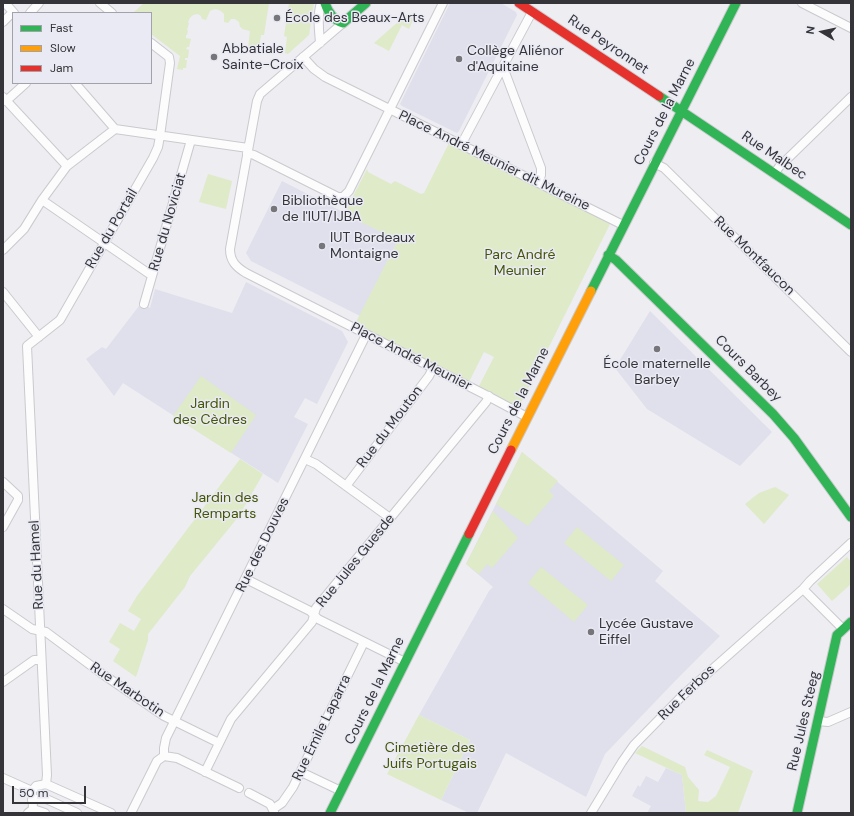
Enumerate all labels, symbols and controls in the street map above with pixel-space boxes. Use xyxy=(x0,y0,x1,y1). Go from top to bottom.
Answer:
place label: École des Beaux-Arts xyxy=(285,10,425,26)
legend xyxy=(12,12,152,84)
street label: Rue Peyronnet xyxy=(564,12,652,78)
north arrow xyxy=(802,12,842,52)
marker: École des Beaux-Arts xyxy=(272,13,282,23)
text: Fast xyxy=(50,20,73,36)
text: N xyxy=(803,25,818,35)
text: Slow xyxy=(50,40,76,56)
place label: Abbatiale Sainte-Croix xyxy=(222,41,304,74)
place label: Collège Aliénor d'Aquitaine xyxy=(467,43,564,76)
marker: Abbatiale Sainte-Croix xyxy=(209,52,219,62)
marker: Collège Aliénor d'Aquitaine xyxy=(454,54,464,64)
street label: Cours de la Marne xyxy=(631,56,699,168)
text: Jam xyxy=(50,60,73,76)
street label: Place André Meunier dit Mureine xyxy=(396,107,592,215)
street label: Rue Malbec xyxy=(738,128,810,184)
street label: Rue du Noviciat xyxy=(146,171,190,273)
street label: Rue du Portail xyxy=(82,186,142,272)
place label: Bibliothèque de l'IUT/IJBA xyxy=(282,193,363,226)
marker: Bibliothèque de l'IUT/IJBA xyxy=(269,204,279,214)
street label: Rue Montfaucon xyxy=(710,213,798,299)
place label: IUT Bordeaux Montaigne xyxy=(330,230,415,262)
marker: IUT Bordeaux Montaigne xyxy=(317,241,327,251)
park label: Parc André Meunier xyxy=(484,247,556,280)
street label: Place André Meunier xyxy=(348,319,474,395)
street label: Cours Barbey xyxy=(711,332,785,406)
marker: École maternelle Barbey xyxy=(652,344,662,354)
street label: Cours de la Marne xyxy=(485,345,553,457)
place label: École maternelle Barbey xyxy=(603,356,711,388)
street label: Rue du Mouton xyxy=(354,383,426,471)
park label: Jardin des Cèdres xyxy=(173,396,247,428)
park label: Jardin des Remparts xyxy=(191,490,259,522)
street label: Rue des Douves xyxy=(233,495,293,595)
street label: Rue Jules Guesde xyxy=(313,511,399,611)
street label: Rue du Hamel xyxy=(26,520,48,610)
place label: Lycée Gustave Eiffel xyxy=(599,616,693,648)
marker: Lycée Gustave Eiffel xyxy=(586,627,596,637)
street label: Cours de la Marne xyxy=(342,634,408,748)
street label: Rue Marbotin xyxy=(87,659,167,721)
street label: Rue Ferbos xyxy=(655,662,719,724)
street label: Rue Jules Steeg xyxy=(784,669,824,773)
street label: Rue Émile Laparra xyxy=(289,672,355,784)
park label: Cimetière des Juifs Portugais xyxy=(383,740,477,772)
scale bar xyxy=(14,778,88,804)
text: 50 m xyxy=(19,785,48,801)

